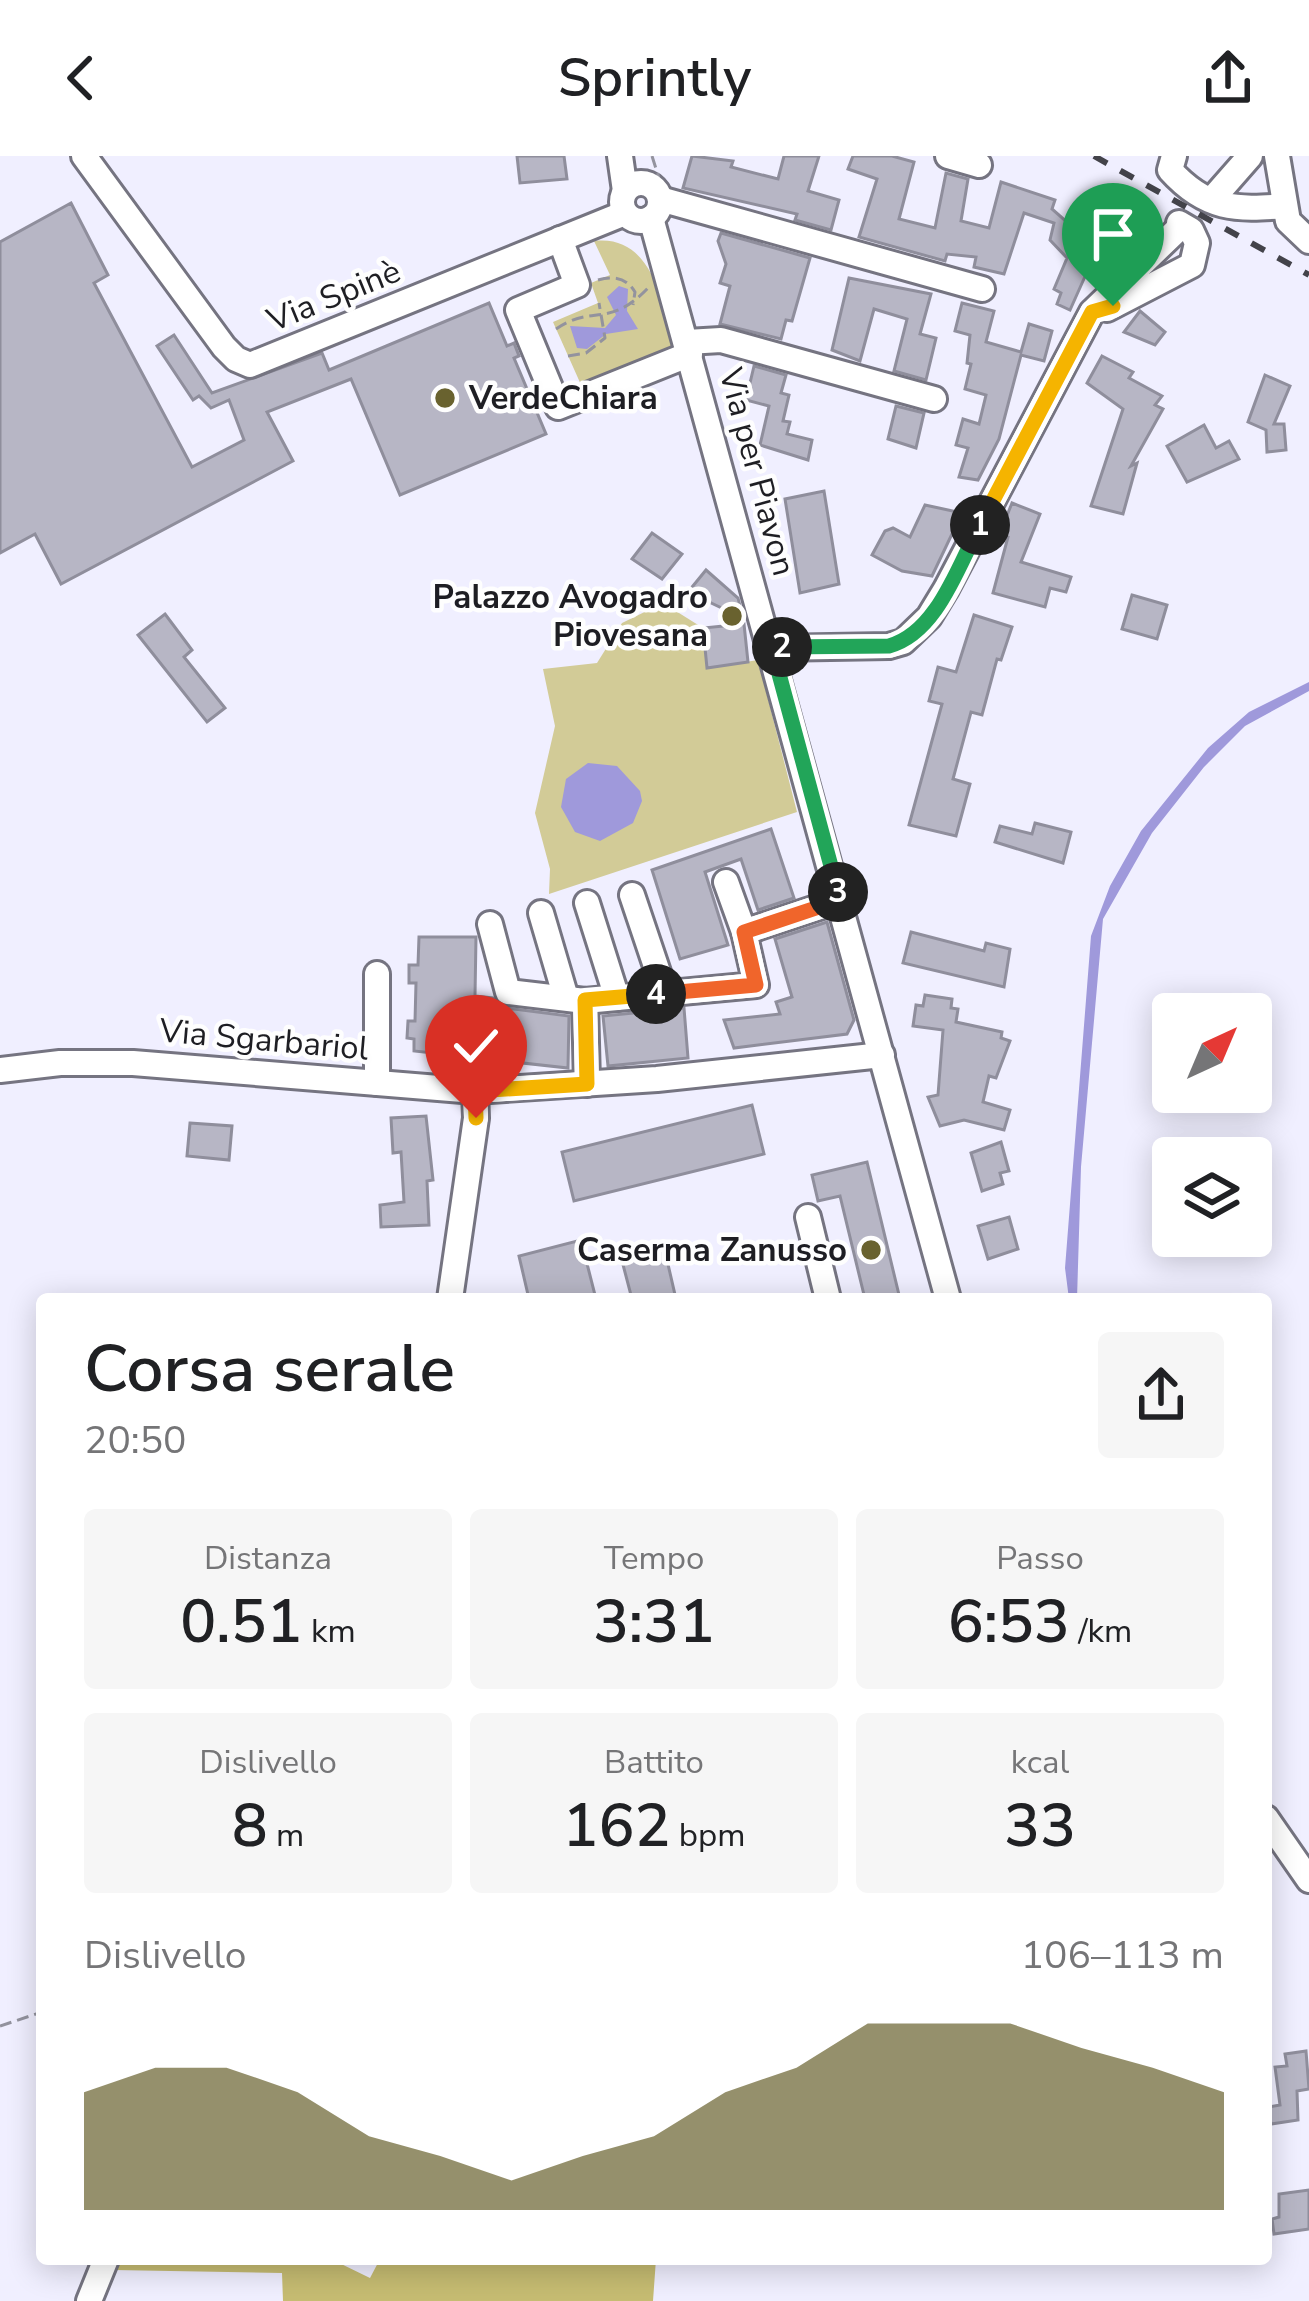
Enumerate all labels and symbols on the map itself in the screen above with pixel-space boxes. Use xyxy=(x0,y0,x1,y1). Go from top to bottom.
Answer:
pin xyxy=(1062,183,1164,306)
street label: Via Spinè xyxy=(260,249,407,343)
street label: Via per Piavon xyxy=(707,362,806,581)
place label: VerdeChiara xyxy=(468,376,658,421)
marker: VerdeChiara xyxy=(432,385,458,411)
pin: 1 xyxy=(950,495,1010,555)
place label: Palazzo Avogadro Piovesana xyxy=(433,575,708,658)
marker: Palazzo Avogadro Piovesana xyxy=(719,603,745,629)
pin: 2 xyxy=(752,617,812,677)
pin: 3 xyxy=(808,862,868,922)
pin: 4 xyxy=(626,964,686,1024)
north arrow xyxy=(1152,993,1272,1113)
pin xyxy=(425,995,527,1118)
street label: Via Sgarbariol xyxy=(157,1008,371,1072)
place label: Caserma Zanusso xyxy=(577,1228,847,1273)
marker: Caserma Zanusso xyxy=(858,1237,884,1263)

